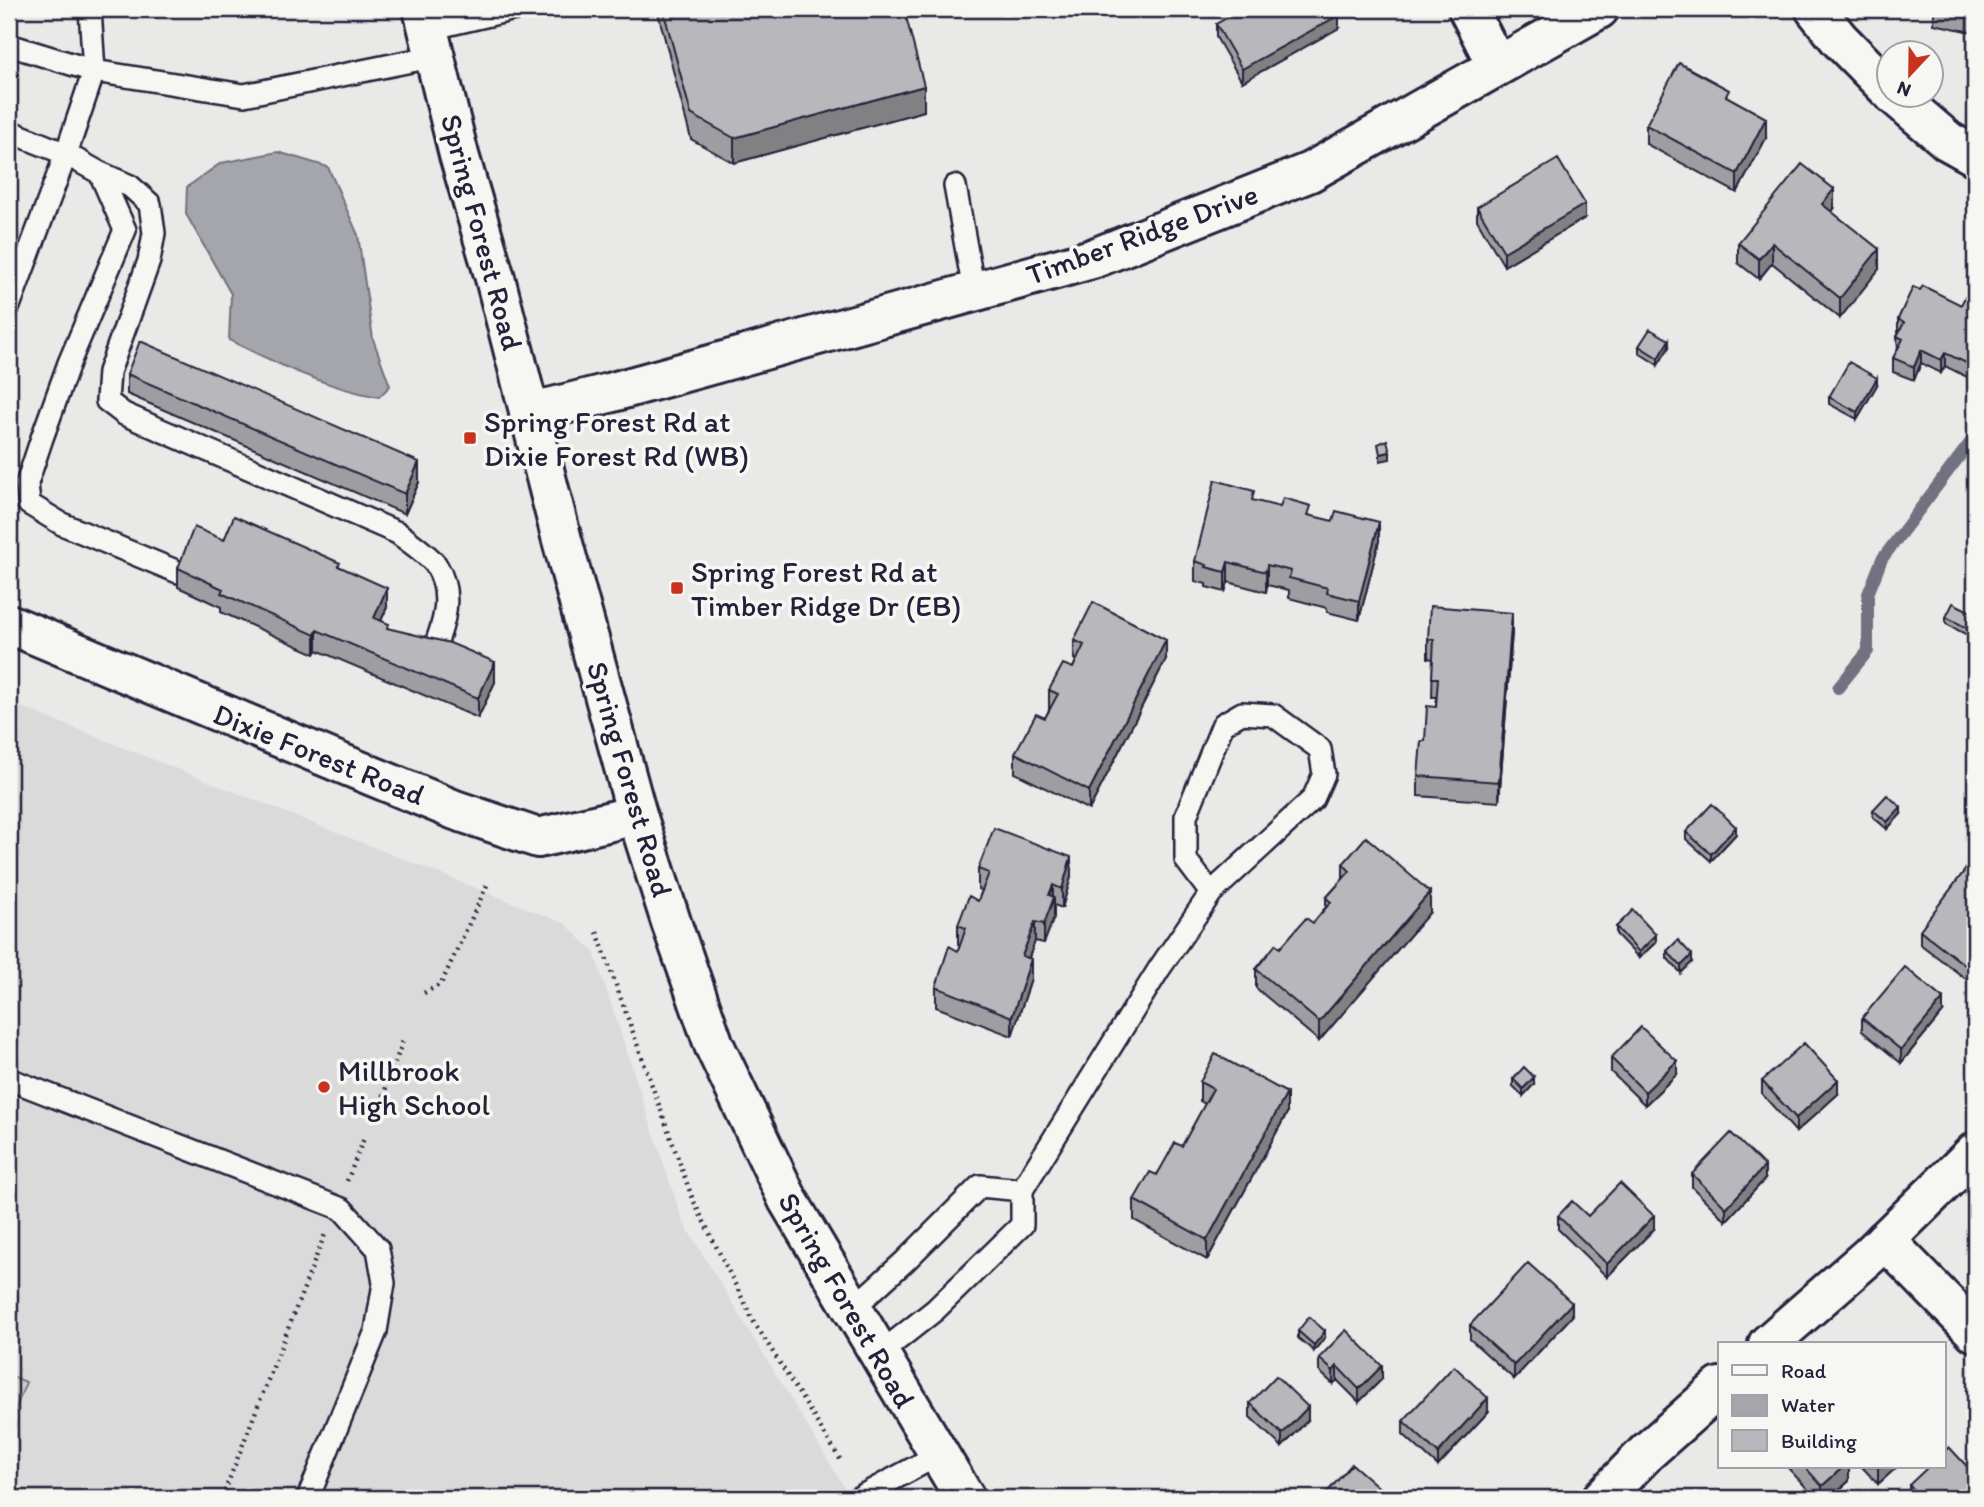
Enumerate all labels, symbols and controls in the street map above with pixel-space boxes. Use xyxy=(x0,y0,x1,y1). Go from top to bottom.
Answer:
north arrow xyxy=(1876,38,1946,108)
text: N xyxy=(1894,76,1914,102)
street label: Spring Forest Road xyxy=(433,110,531,354)
street label: Timber Ridge Drive xyxy=(1021,175,1263,293)
place label: Spring Forest Rd at Dixie Forest Rd (WB) xyxy=(484,403,749,474)
marker: Spring Forest Rd at Dixie Forest Rd (WB) xyxy=(462,430,478,446)
place label: Spring Forest Rd at Timber Ridge Dr (EB) xyxy=(691,553,961,624)
marker: Spring Forest Rd at Timber Ridge Dr (EB) xyxy=(669,580,685,596)
street label: Spring Forest Road xyxy=(579,657,681,901)
street label: Dixie Forest Road xyxy=(208,695,430,813)
place label: Millbrook High School xyxy=(338,1052,491,1123)
marker: Millbrook High School xyxy=(316,1079,332,1095)
street label: Spring Forest Road xyxy=(770,1186,924,1414)
legend xyxy=(1718,1342,1946,1468)
text: Road xyxy=(1781,1358,1827,1383)
text: Water xyxy=(1781,1392,1835,1417)
text: Building xyxy=(1781,1428,1857,1453)

